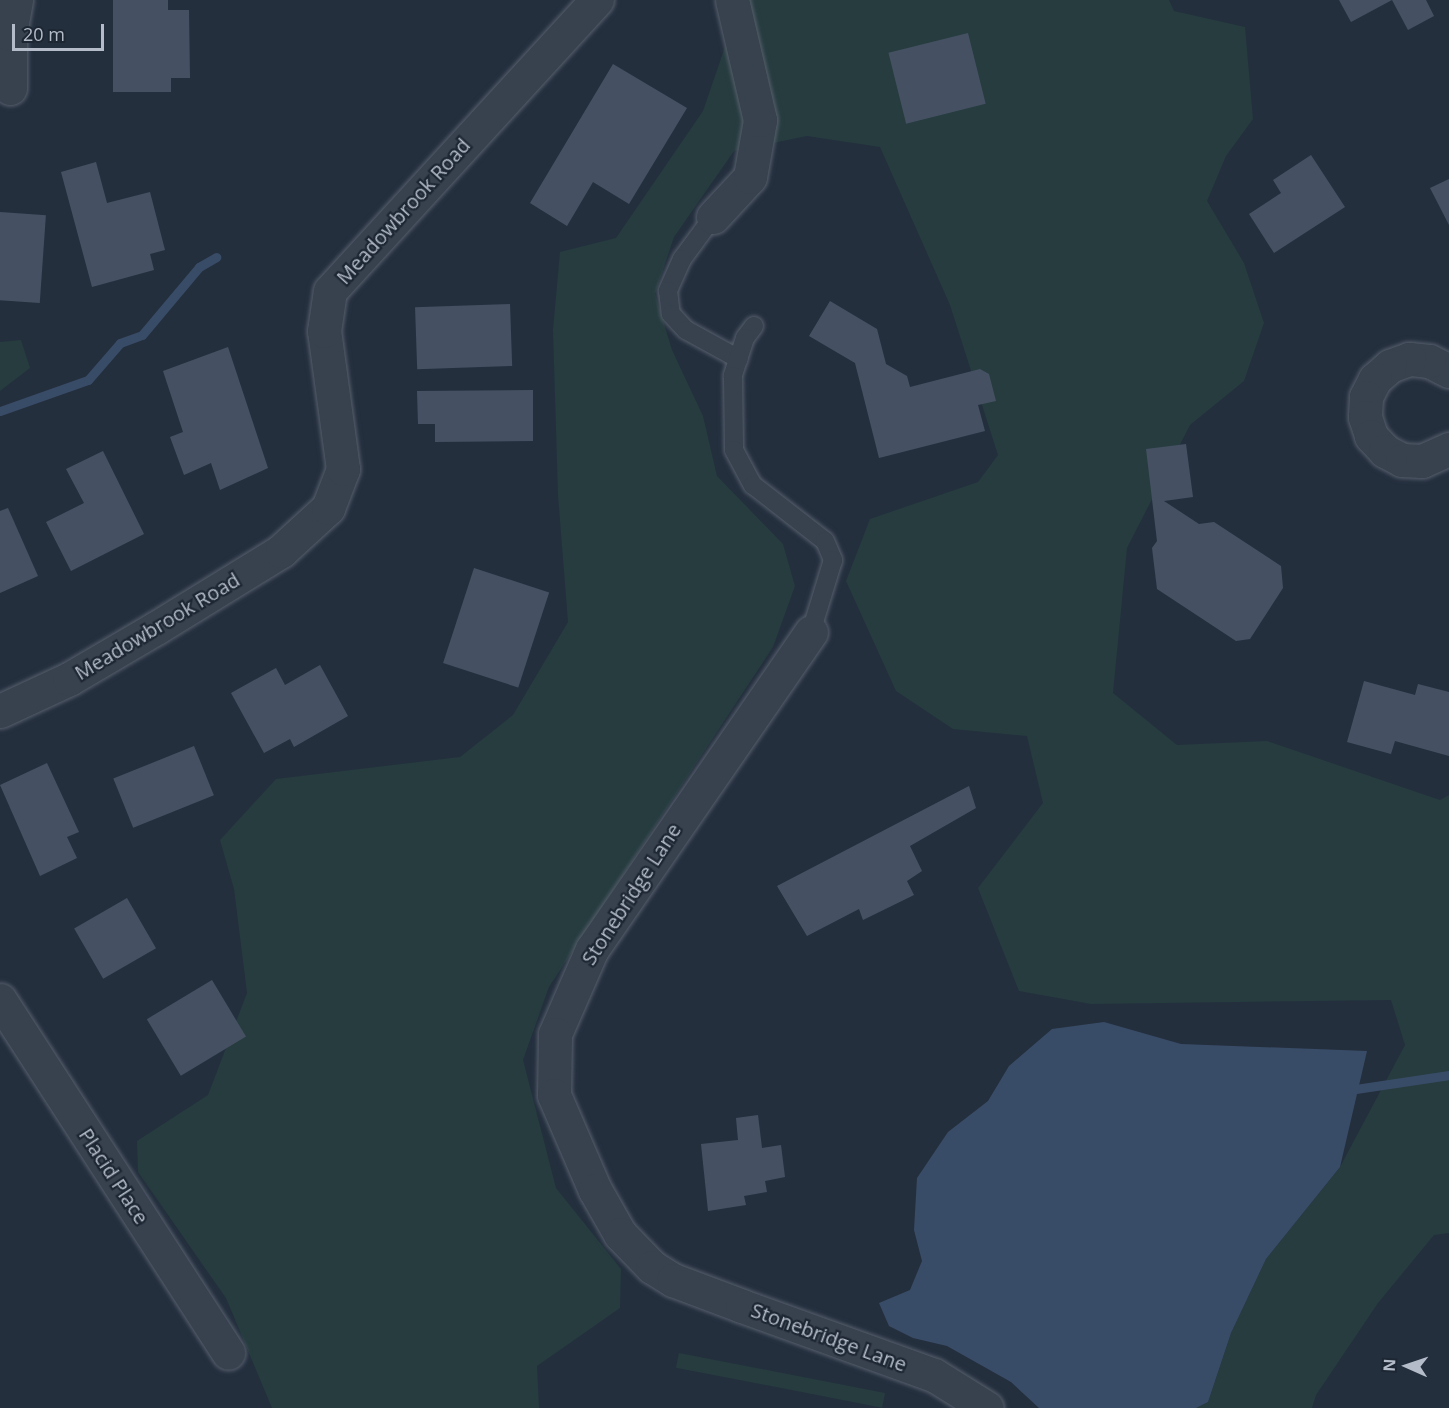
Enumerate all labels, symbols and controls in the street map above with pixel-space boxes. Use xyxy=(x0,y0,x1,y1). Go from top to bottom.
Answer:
scale bar xyxy=(15,12,106,50)
text: 20 m xyxy=(23,22,65,46)
street label: Meadowbrook Road xyxy=(331,133,475,289)
street label: Meadowbrook Road xyxy=(70,567,244,685)
street label: Stonebridge Lane xyxy=(576,819,686,969)
street label: Placid Place xyxy=(74,1124,154,1228)
street label: Stonebridge Lane xyxy=(748,1298,910,1376)
north arrow xyxy=(1377,1336,1437,1396)
text: N xyxy=(1378,1358,1400,1372)

